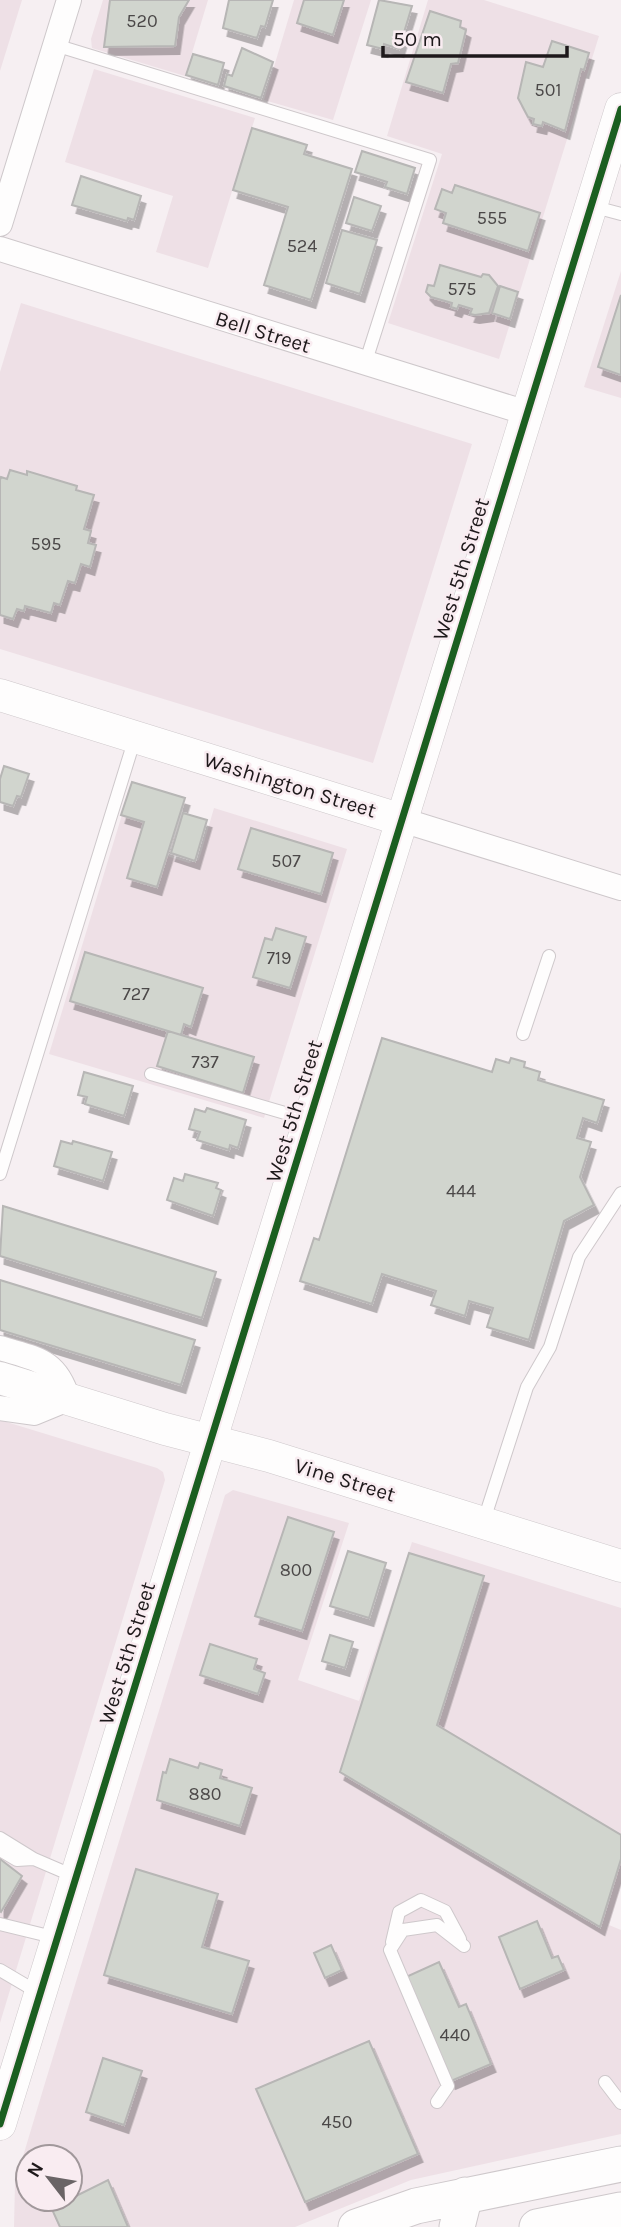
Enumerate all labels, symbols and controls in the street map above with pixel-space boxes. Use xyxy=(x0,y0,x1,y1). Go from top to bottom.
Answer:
house number: 520 xyxy=(126,10,158,32)
scale bar xyxy=(383,14,567,58)
text: 50 m xyxy=(393,27,442,51)
house number: 501 xyxy=(535,79,561,101)
house number: 555 xyxy=(477,207,507,229)
house number: 524 xyxy=(287,235,317,257)
house number: 575 xyxy=(448,278,476,300)
street label: Bell Street xyxy=(213,306,314,358)
street label: West 5th Street xyxy=(428,495,494,643)
house number: 595 xyxy=(31,533,61,555)
street label: Washington Street xyxy=(201,747,379,823)
house number: 507 xyxy=(271,850,301,872)
house number: 719 xyxy=(267,947,291,969)
house number: 727 xyxy=(122,983,150,1005)
street label: West 5th Street xyxy=(261,1037,327,1185)
house number: 737 xyxy=(191,1051,219,1073)
house number: 444 xyxy=(446,1180,476,1202)
street label: Vine Street xyxy=(292,1453,398,1507)
house number: 800 xyxy=(280,1559,312,1581)
street label: West 5th Street xyxy=(94,1579,160,1727)
house number: 880 xyxy=(189,1783,221,1805)
house number: 440 xyxy=(440,2024,470,2046)
house number: 450 xyxy=(322,2111,352,2133)
north arrow xyxy=(14,2143,84,2213)
text: N xyxy=(22,2158,48,2181)

